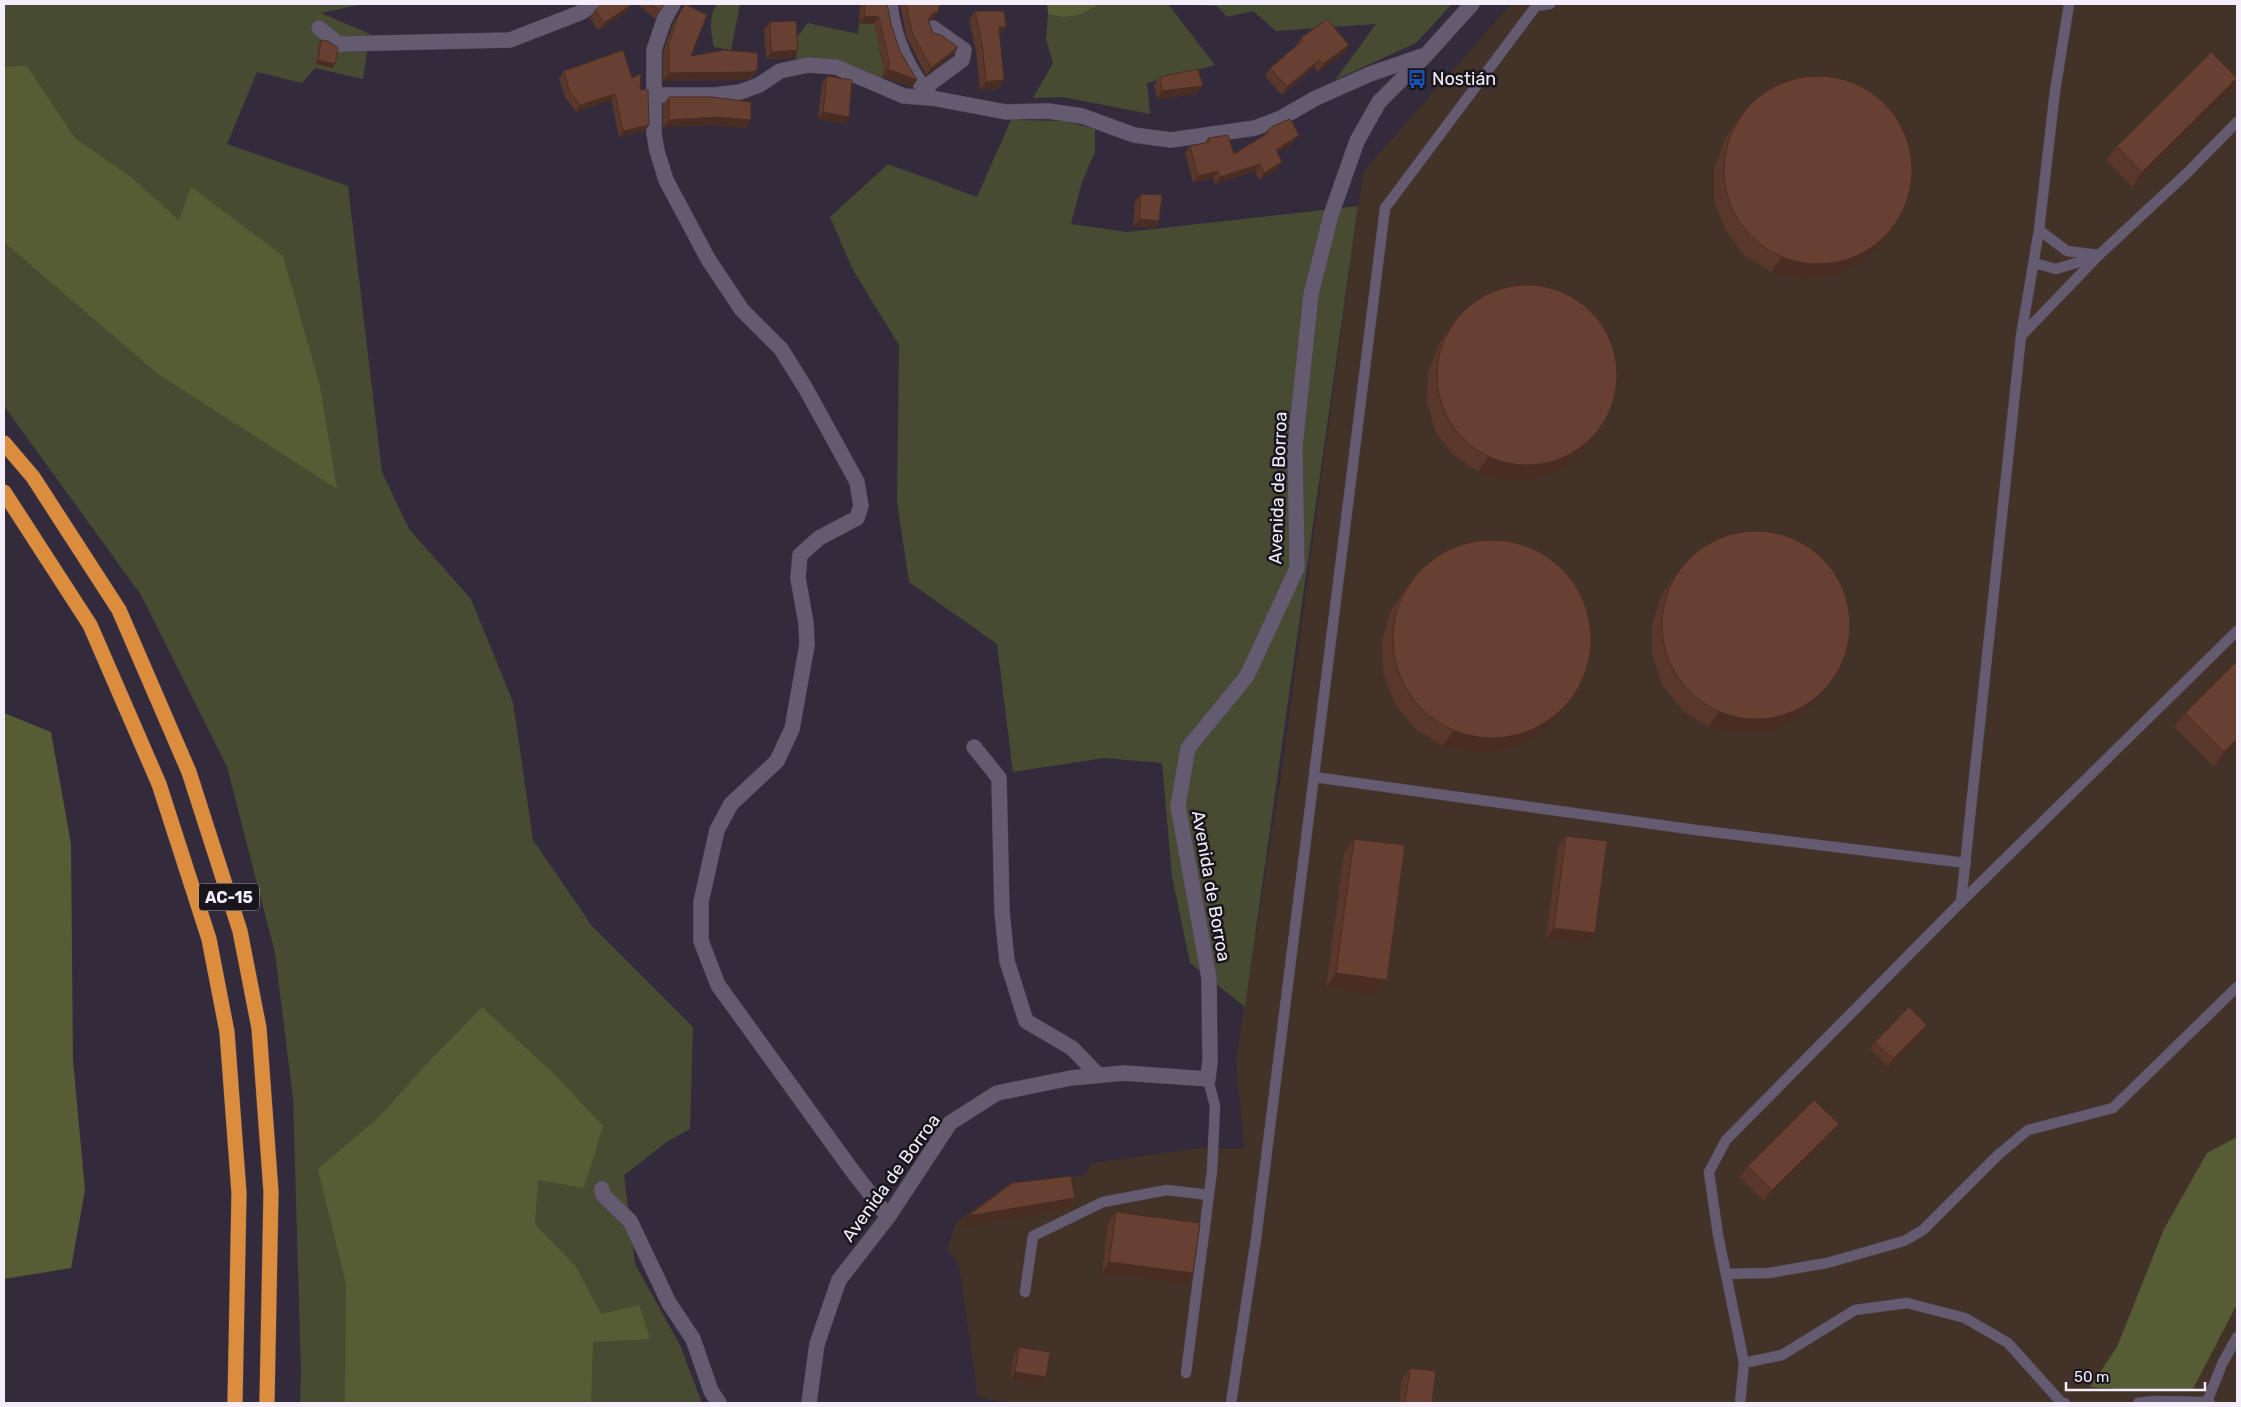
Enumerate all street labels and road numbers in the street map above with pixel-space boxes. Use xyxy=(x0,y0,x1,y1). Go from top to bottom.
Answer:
street label: Avenida de Borroa xyxy=(1264,411,1292,565)
street label: Avenida de Borroa xyxy=(1187,809,1235,963)
road number: AC-15 xyxy=(199,884,259,910)
street label: Avenida de Borroa xyxy=(837,1110,945,1246)

